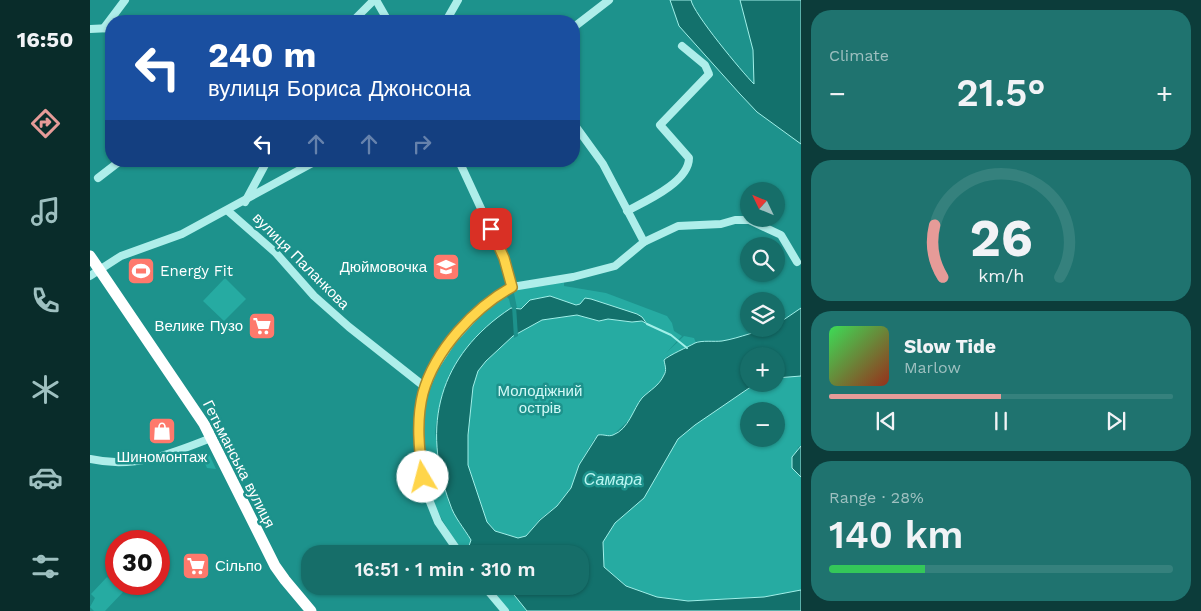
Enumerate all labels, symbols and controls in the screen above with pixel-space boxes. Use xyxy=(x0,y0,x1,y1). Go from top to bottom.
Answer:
text: 16:50 xyxy=(17,27,73,52)
text: 240 m xyxy=(208,34,317,76)
icon: left xyxy=(125,35,190,100)
text: Climate xyxy=(829,46,889,65)
text: 21.5° xyxy=(956,71,1046,115)
text: вулиця Бориса Джонсона xyxy=(208,76,471,101)
text: − xyxy=(829,77,846,110)
text: + xyxy=(1156,77,1173,110)
icon: directions xyxy=(28,106,63,141)
icon: left xyxy=(249,130,277,158)
icon: ahead xyxy=(302,130,330,158)
icon: ahead xyxy=(355,130,383,158)
icon: right xyxy=(408,130,436,158)
north arrow xyxy=(740,182,785,228)
map controls xyxy=(740,182,785,447)
icon: music xyxy=(28,194,63,229)
pin xyxy=(470,208,512,250)
text: 26 xyxy=(969,208,1033,269)
street label: вулиця Паланкова xyxy=(249,209,354,314)
icon: arrive xyxy=(477,215,505,243)
button: search xyxy=(740,237,785,282)
school or university icon: Дюймовочка xyxy=(431,252,461,282)
sports icon: Energy Fit xyxy=(126,256,156,286)
place label: Дюймовочка xyxy=(340,258,428,276)
place label: Energy Fit xyxy=(160,262,234,280)
text: km/h xyxy=(978,265,1024,286)
icon: phone xyxy=(28,283,63,318)
button: layers xyxy=(740,292,785,337)
supermarket icon: Велике Пузо xyxy=(247,311,277,341)
place label: Велике Пузо xyxy=(154,317,243,335)
text: Slow Tide xyxy=(904,335,996,358)
button: + xyxy=(740,347,785,392)
text: Marlow xyxy=(904,358,961,377)
icon: climate xyxy=(28,372,63,407)
park label: Молодіжний острів xyxy=(498,382,582,417)
street label: Гетьманська вулиця xyxy=(199,397,279,531)
button: − xyxy=(740,402,785,447)
icon: previous xyxy=(872,407,900,435)
icon: pause xyxy=(987,407,1015,435)
icon: next xyxy=(1102,407,1130,435)
shop icon: Шиномонтаж xyxy=(147,416,177,446)
place label: Шиномонтаж xyxy=(117,448,207,466)
position arrow xyxy=(396,450,448,502)
icon: car xyxy=(28,460,63,495)
water label: Самара xyxy=(584,470,642,489)
text: Range · 28% xyxy=(829,488,924,507)
text: 140 km xyxy=(829,513,963,557)
speed limit sign: 30 xyxy=(105,530,170,595)
icon: filters xyxy=(28,549,63,584)
supermarket icon: Сільпо xyxy=(181,551,211,581)
place label: Сільпо xyxy=(215,557,262,575)
text: 16:51 · 1 min · 310 m xyxy=(355,558,535,581)

